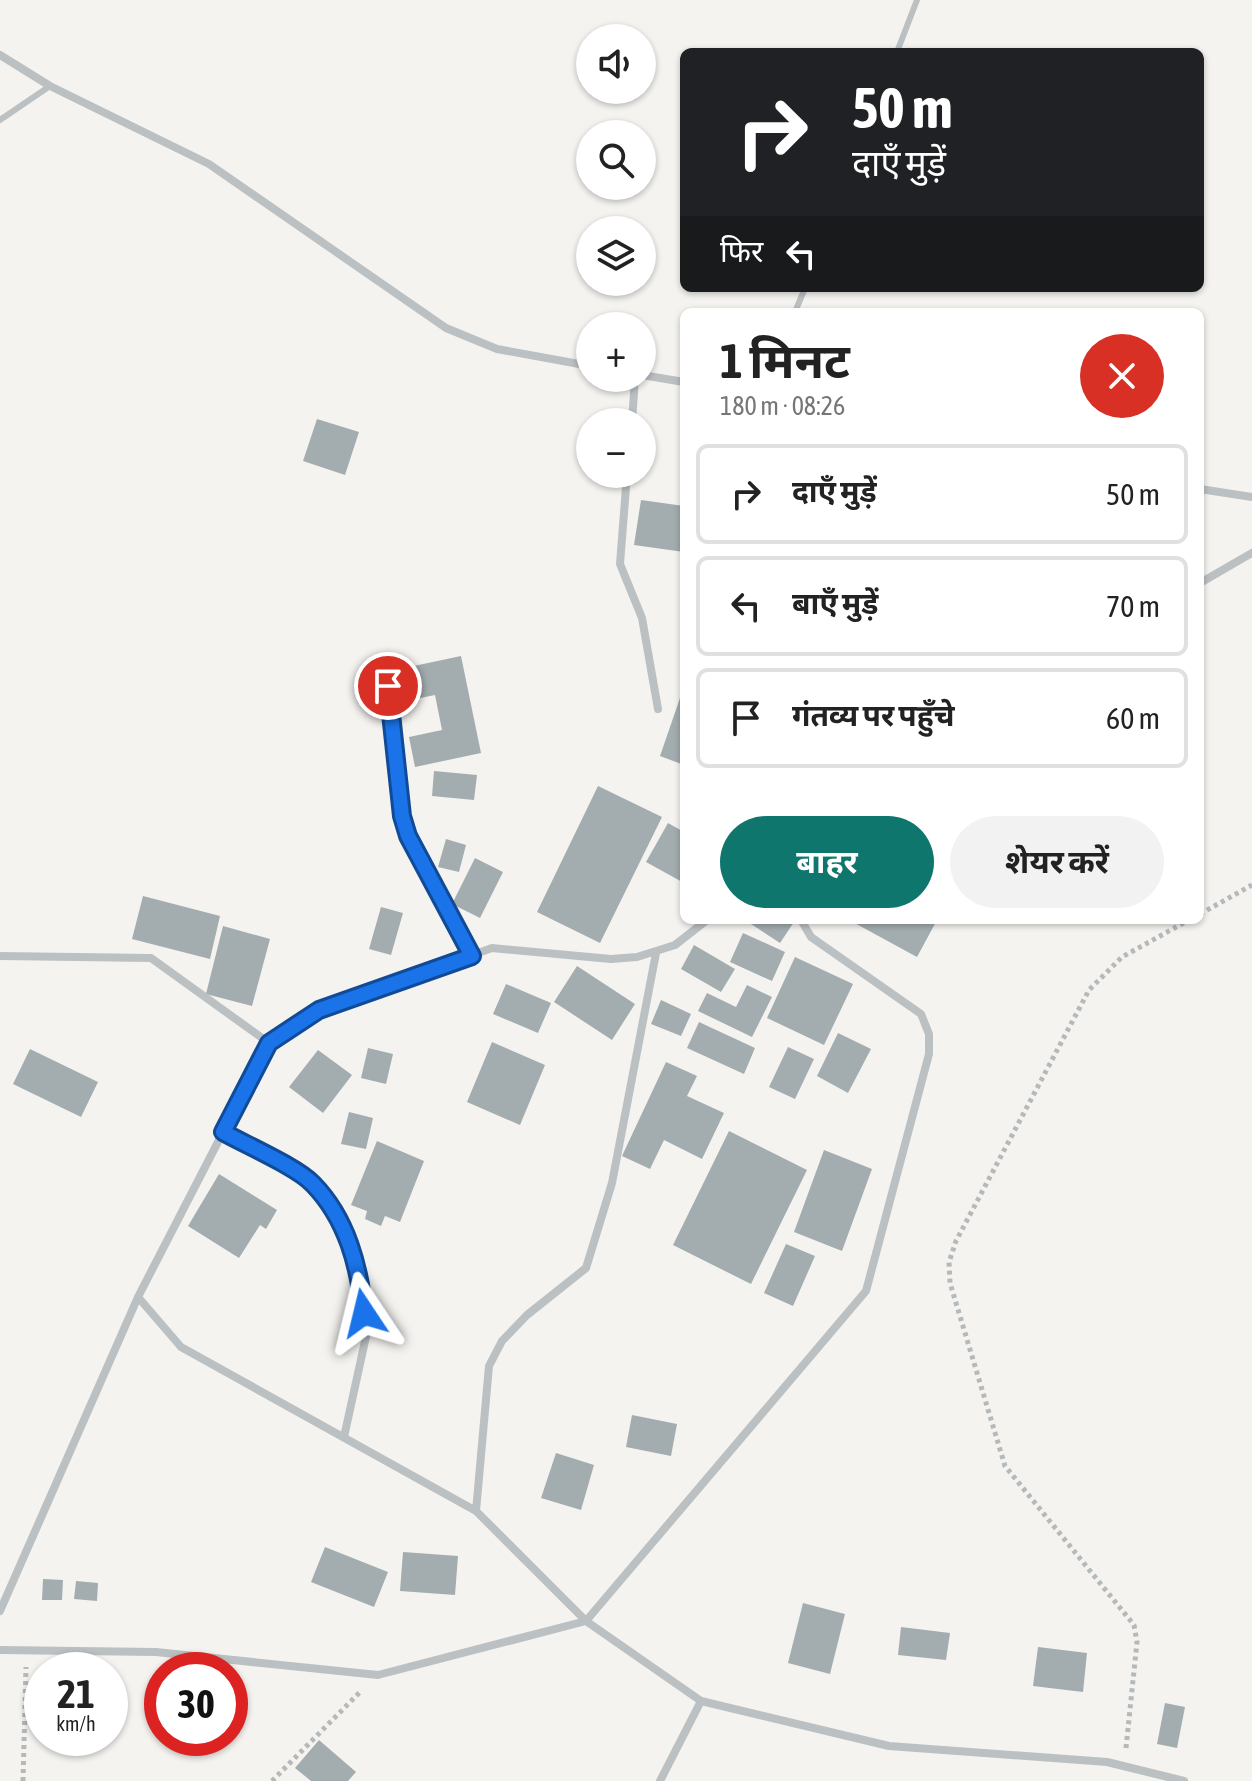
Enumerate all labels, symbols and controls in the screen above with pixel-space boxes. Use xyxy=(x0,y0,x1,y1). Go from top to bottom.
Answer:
map controls xyxy=(576,24,656,488)
button: sound xyxy=(576,24,656,104)
text: 50 m xyxy=(852,76,953,140)
icon: right xyxy=(720,80,824,184)
button: search xyxy=(576,120,656,200)
text: दाएँ मुड़ें xyxy=(852,142,946,184)
button: layers xyxy=(576,216,656,296)
icon: left xyxy=(779,232,823,276)
text: फिर xyxy=(720,234,763,268)
button: + xyxy=(576,312,656,392)
text: 1 मिनट xyxy=(720,333,850,388)
button: close xyxy=(1080,334,1164,418)
text: 180 m · 08:26 xyxy=(720,391,845,421)
button: − xyxy=(576,408,656,488)
icon: right xyxy=(724,472,768,516)
text: दाएँ मुड़ें xyxy=(792,474,877,508)
text: 50 m xyxy=(1106,477,1160,511)
icon: left xyxy=(724,584,768,628)
text: बाएँ मुड़ें xyxy=(792,586,878,620)
text: 70 m xyxy=(1106,589,1160,623)
pin xyxy=(354,652,422,720)
icon: arrive xyxy=(366,664,410,708)
icon: arrive xyxy=(724,696,768,740)
text: गंतव्य पर पहुँचे xyxy=(792,698,954,732)
text: 60 m xyxy=(1106,701,1160,735)
button: बाहर xyxy=(720,816,934,908)
button: शेयर करें xyxy=(950,816,1164,908)
position arrow xyxy=(322,1271,406,1355)
speed limit sign: 30 xyxy=(144,1652,248,1756)
text: 21 xyxy=(57,1671,95,1716)
text: km/h xyxy=(56,1712,96,1735)

